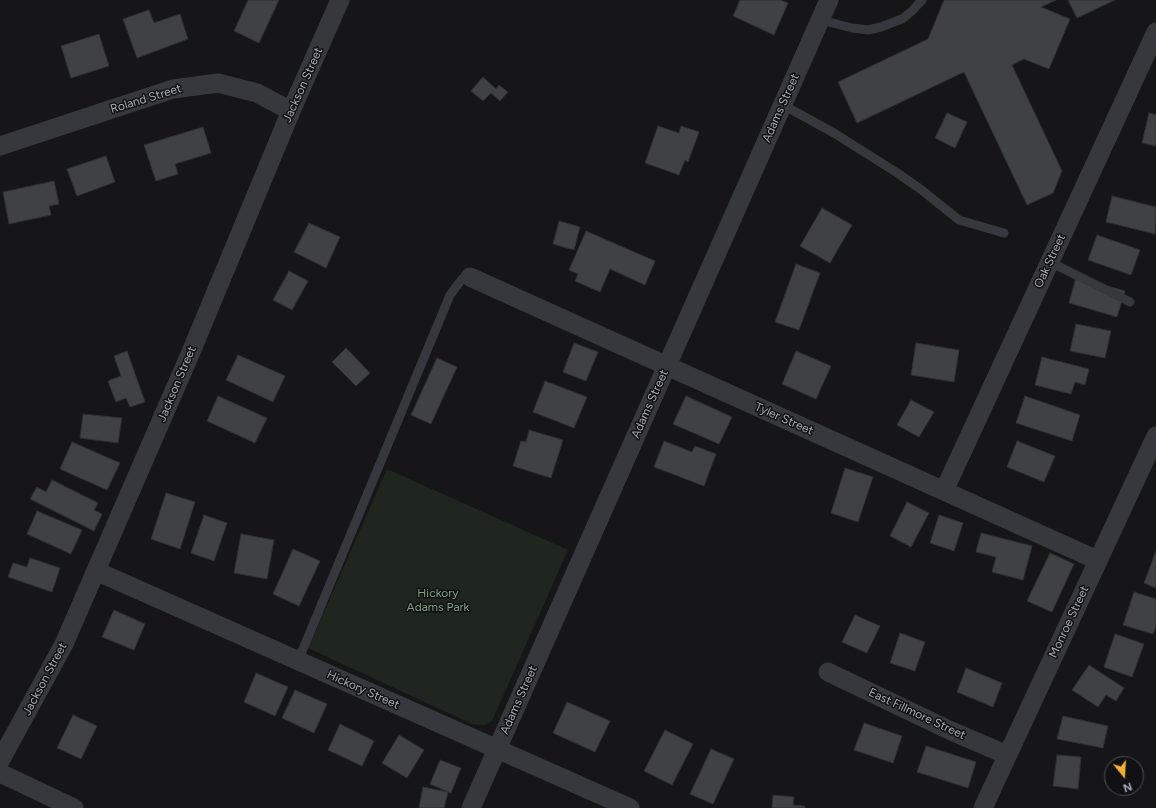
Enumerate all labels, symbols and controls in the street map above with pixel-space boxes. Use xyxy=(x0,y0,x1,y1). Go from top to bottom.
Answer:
street label: Jackson Street xyxy=(280,45,326,125)
street label: Adams Street xyxy=(759,71,803,145)
street label: Roland Street xyxy=(109,81,183,117)
street label: Oak Street xyxy=(1031,232,1069,290)
street label: Jackson Street xyxy=(155,344,199,424)
street label: Adams Street xyxy=(628,367,672,441)
street label: Tyler Street xyxy=(752,400,816,438)
street label: Monroe Street xyxy=(1046,584,1092,660)
park label: Hickory Adams Park xyxy=(407,586,469,614)
street label: Jackson Street xyxy=(20,640,70,718)
street label: Adams Street xyxy=(497,663,541,737)
street label: Hickory Street xyxy=(325,668,401,712)
street label: East Fillmore Street xyxy=(866,685,968,743)
north arrow xyxy=(1104,756,1144,796)
text: N xyxy=(1122,779,1134,794)

